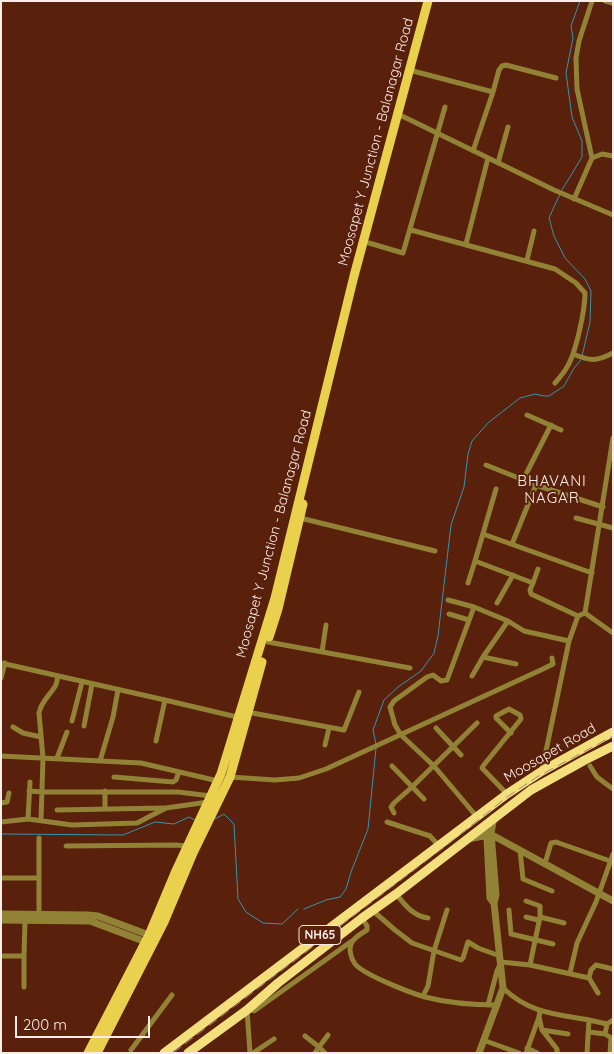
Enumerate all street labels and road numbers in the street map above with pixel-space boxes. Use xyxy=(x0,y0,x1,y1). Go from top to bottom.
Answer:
street label: Moosapet Y Junction - Balanagar Road xyxy=(335,16,417,268)
street label: Moosapet Y Junction - Balanagar Road xyxy=(233,408,315,660)
street label: Moosapet Road xyxy=(501,720,599,786)
road number: NH65 xyxy=(299,926,341,944)

